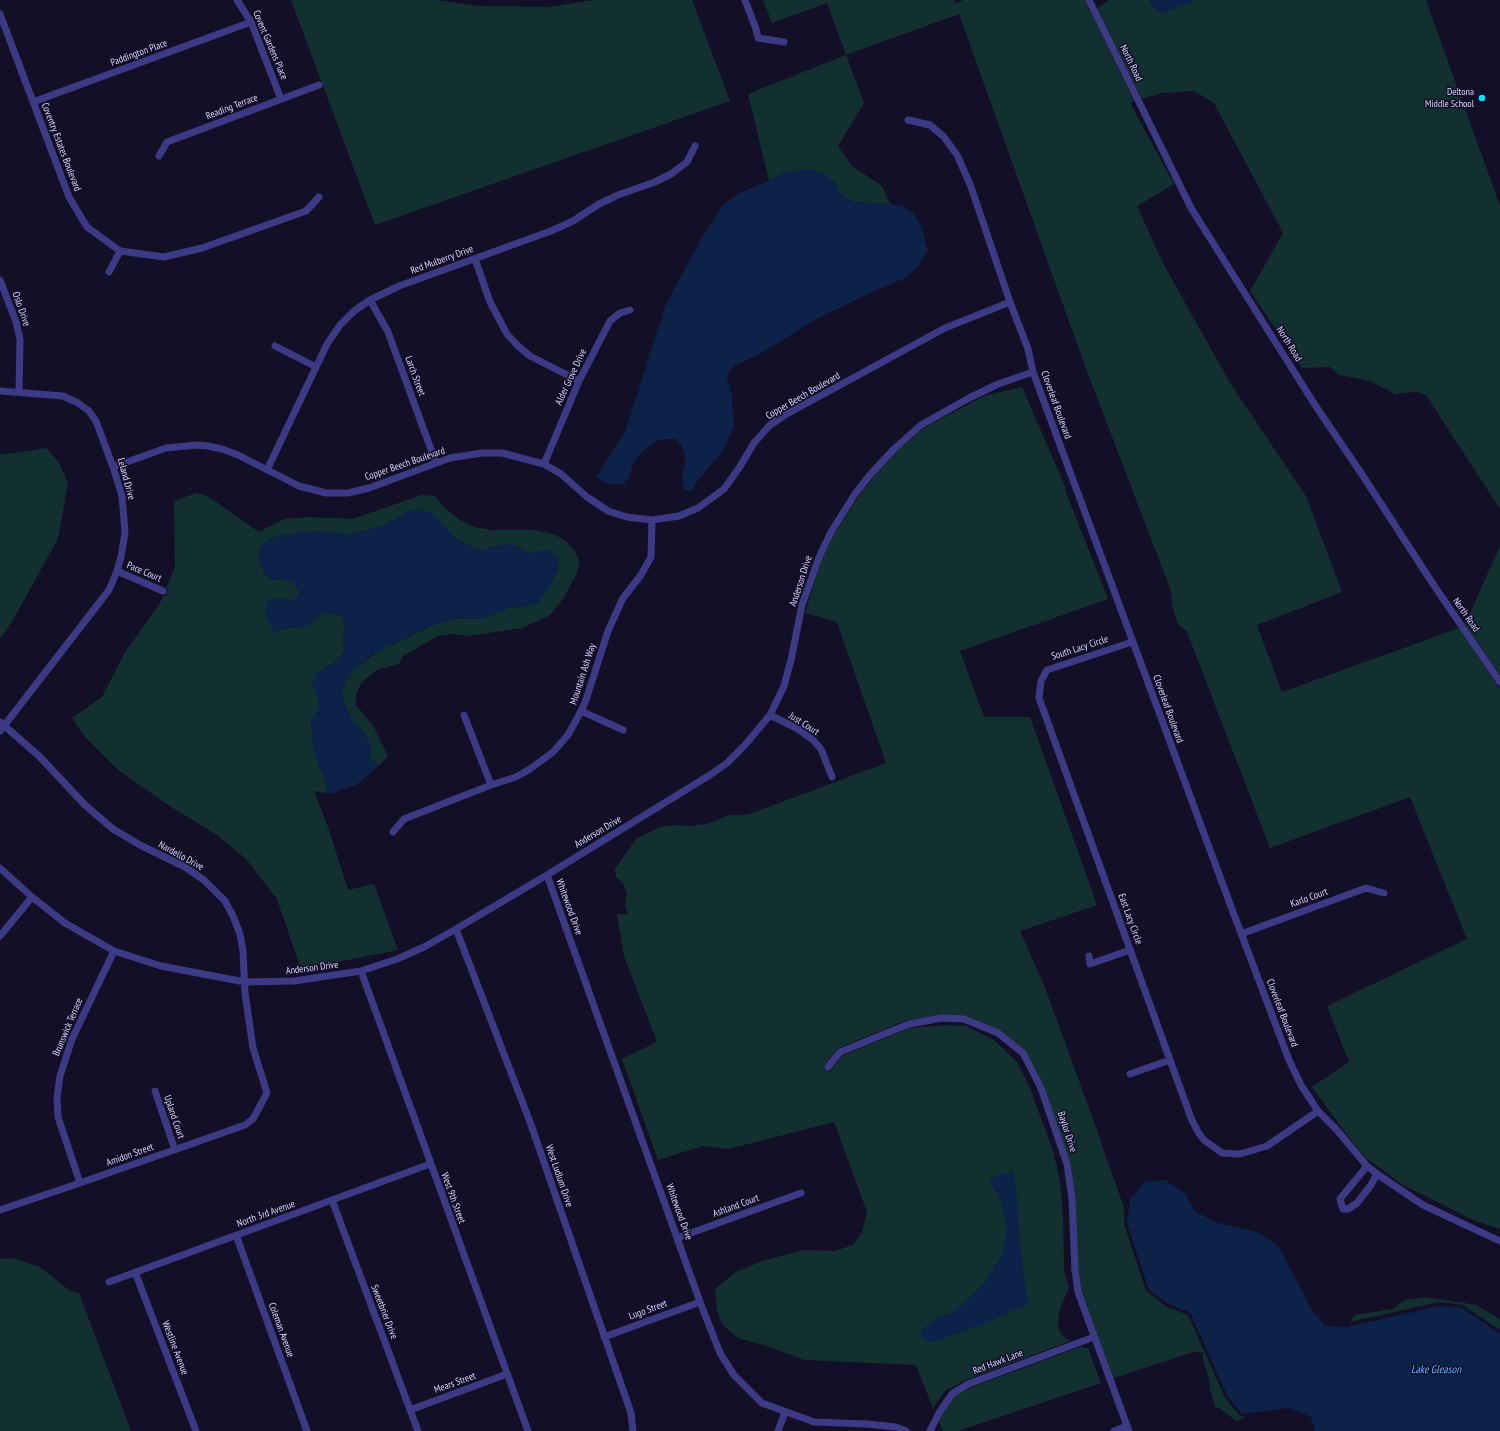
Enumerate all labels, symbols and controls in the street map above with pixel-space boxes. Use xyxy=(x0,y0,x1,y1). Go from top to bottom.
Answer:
street label: Covent Gardens Place xyxy=(250,9,290,81)
street label: Paddington Place xyxy=(109,37,169,69)
street label: North Road xyxy=(1117,43,1145,83)
place label: Deltona Middle School xyxy=(1425,86,1474,110)
street label: Reading Terrace xyxy=(204,92,260,122)
marker: Deltona Middle School xyxy=(1477,93,1487,103)
street label: Coventry Estates Boulevard xyxy=(39,101,83,193)
street label: Red Mulberry Drive xyxy=(409,243,475,277)
street label: Oslo Drive xyxy=(9,290,33,328)
street label: North Road xyxy=(1274,324,1304,364)
street label: Alder Grove Drive xyxy=(553,347,589,407)
street label: Larch Street xyxy=(402,354,428,398)
street label: Cloverleaf Boulevard xyxy=(1038,369,1074,441)
street label: Copper Beech Boulevard xyxy=(764,370,842,422)
street label: Copper Beech Boulevard xyxy=(363,445,447,483)
street label: Leland Drive xyxy=(115,457,137,501)
street label: Anderson Drive xyxy=(787,554,815,608)
street label: Pace Court xyxy=(125,559,163,585)
street label: North Road xyxy=(1450,596,1482,634)
street label: South Lacy Circle xyxy=(1050,633,1110,663)
street label: Mountain Ash Way xyxy=(567,642,599,706)
street label: Cloverleaf Boulevard xyxy=(1150,673,1186,745)
street label: Just Court xyxy=(787,710,821,738)
street label: Anderson Drive xyxy=(572,813,624,851)
street label: Nardello Drive xyxy=(156,839,206,873)
street label: Whitewood Drive xyxy=(553,877,585,937)
street label: Karlo Court xyxy=(1289,886,1329,910)
street label: East Lacy Circle xyxy=(1115,892,1145,946)
street label: Anderson Drive xyxy=(285,959,339,977)
street label: Cloverleaf Boulevard xyxy=(1264,977,1300,1049)
street label: Brunswick Terrace xyxy=(50,996,86,1058)
street label: Upland Court xyxy=(161,1094,187,1140)
street label: Baylor Drive xyxy=(1055,1110,1079,1154)
street label: Amidon Street xyxy=(105,1141,155,1169)
street label: West Ludlum Drive xyxy=(543,1143,575,1209)
street label: West 9th Street xyxy=(438,1171,468,1225)
street label: Whitewood Drive xyxy=(663,1182,695,1242)
street label: Ashland Court xyxy=(711,1192,761,1220)
street label: North 3rd Avenue xyxy=(235,1198,297,1230)
street label: Sweetbrier Drive xyxy=(368,1283,400,1341)
street label: Lugo Street xyxy=(627,1298,669,1322)
street label: Coleman Avenue xyxy=(266,1301,296,1359)
street label: Westline Avenue xyxy=(159,1319,191,1377)
street label: Red Hawk Lane xyxy=(971,1347,1025,1377)
water label: Lake Gleason xyxy=(1411,1363,1461,1377)
street label: Mears Street xyxy=(433,1370,477,1396)

